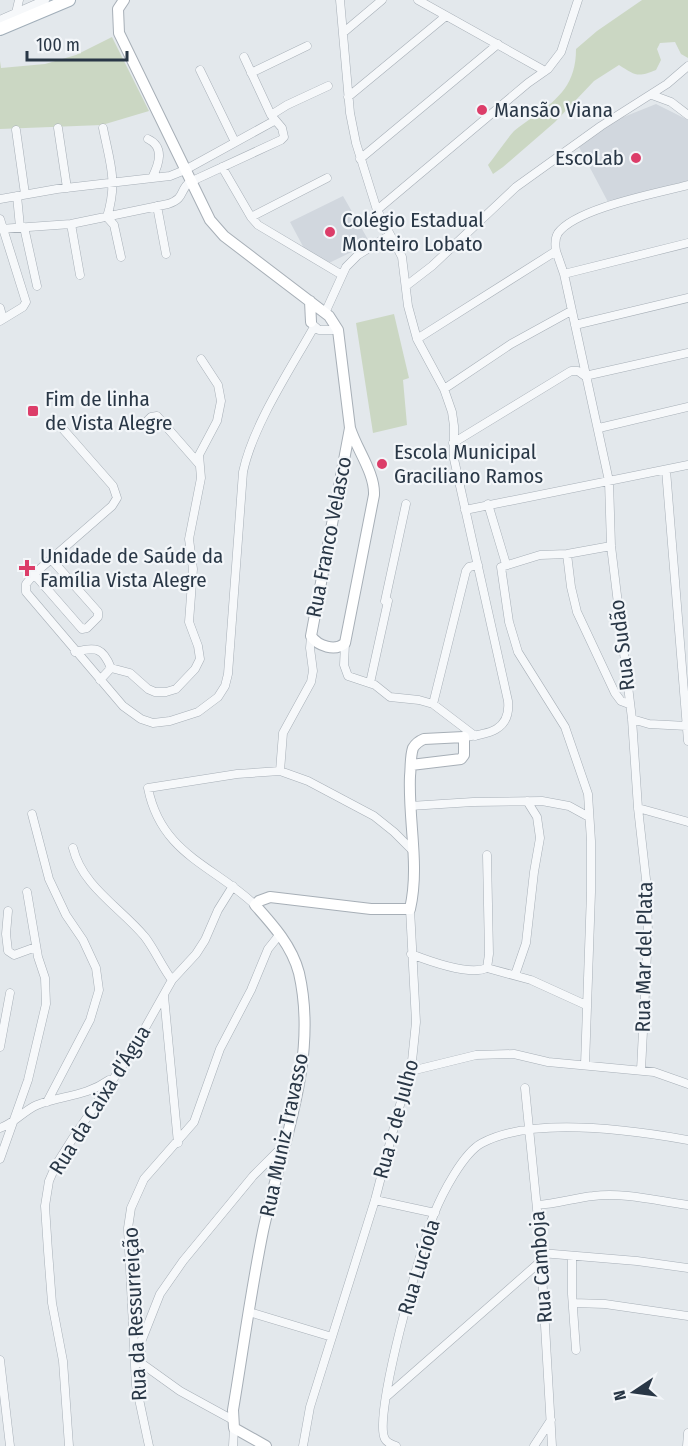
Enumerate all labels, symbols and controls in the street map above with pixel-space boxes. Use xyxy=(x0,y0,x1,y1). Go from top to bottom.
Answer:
scale bar xyxy=(27,24,128,62)
text: 100 m xyxy=(36,34,80,56)
place label: Mansão Viana xyxy=(494,97,613,123)
marker: Mansão Viana xyxy=(475,103,489,117)
place label: EscoLab xyxy=(555,145,624,171)
marker: EscoLab xyxy=(629,151,643,165)
place label: Colégio Estadual Monteiro Lobato xyxy=(342,207,484,257)
marker: Colégio Estadual Monteiro Lobato xyxy=(323,225,337,239)
place label: Fim de linha de Vista Alegre xyxy=(45,386,172,436)
marker: Fim de linha de Vista Alegre xyxy=(26,404,40,418)
place label: Escola Municipal Graciliano Ramos xyxy=(394,439,543,489)
street label: Rua Franco Velasco xyxy=(301,454,357,620)
marker: Escola Municipal Graciliano Ramos xyxy=(375,457,389,471)
place label: Unidade de Saúde da Família Vista Alegre xyxy=(40,543,223,593)
marker: Unidade de Saúde da Família Vista Alegre xyxy=(18,559,36,577)
street label: Rua Sudão xyxy=(604,598,640,692)
street label: Rua Mar del Plata xyxy=(630,881,658,1033)
street label: Rua da Caixa d'Água xyxy=(44,1021,156,1179)
street label: Rua Muniz Travasso xyxy=(254,1051,314,1219)
street label: Rua 2 de Julho xyxy=(368,1056,424,1182)
street label: Rua Camboja xyxy=(524,1210,558,1324)
street label: Rua Lucíola xyxy=(392,1216,446,1318)
street label: Rua da Ressurreição xyxy=(117,1226,153,1402)
north arrow xyxy=(604,1362,664,1422)
text: N xyxy=(610,1388,630,1402)

